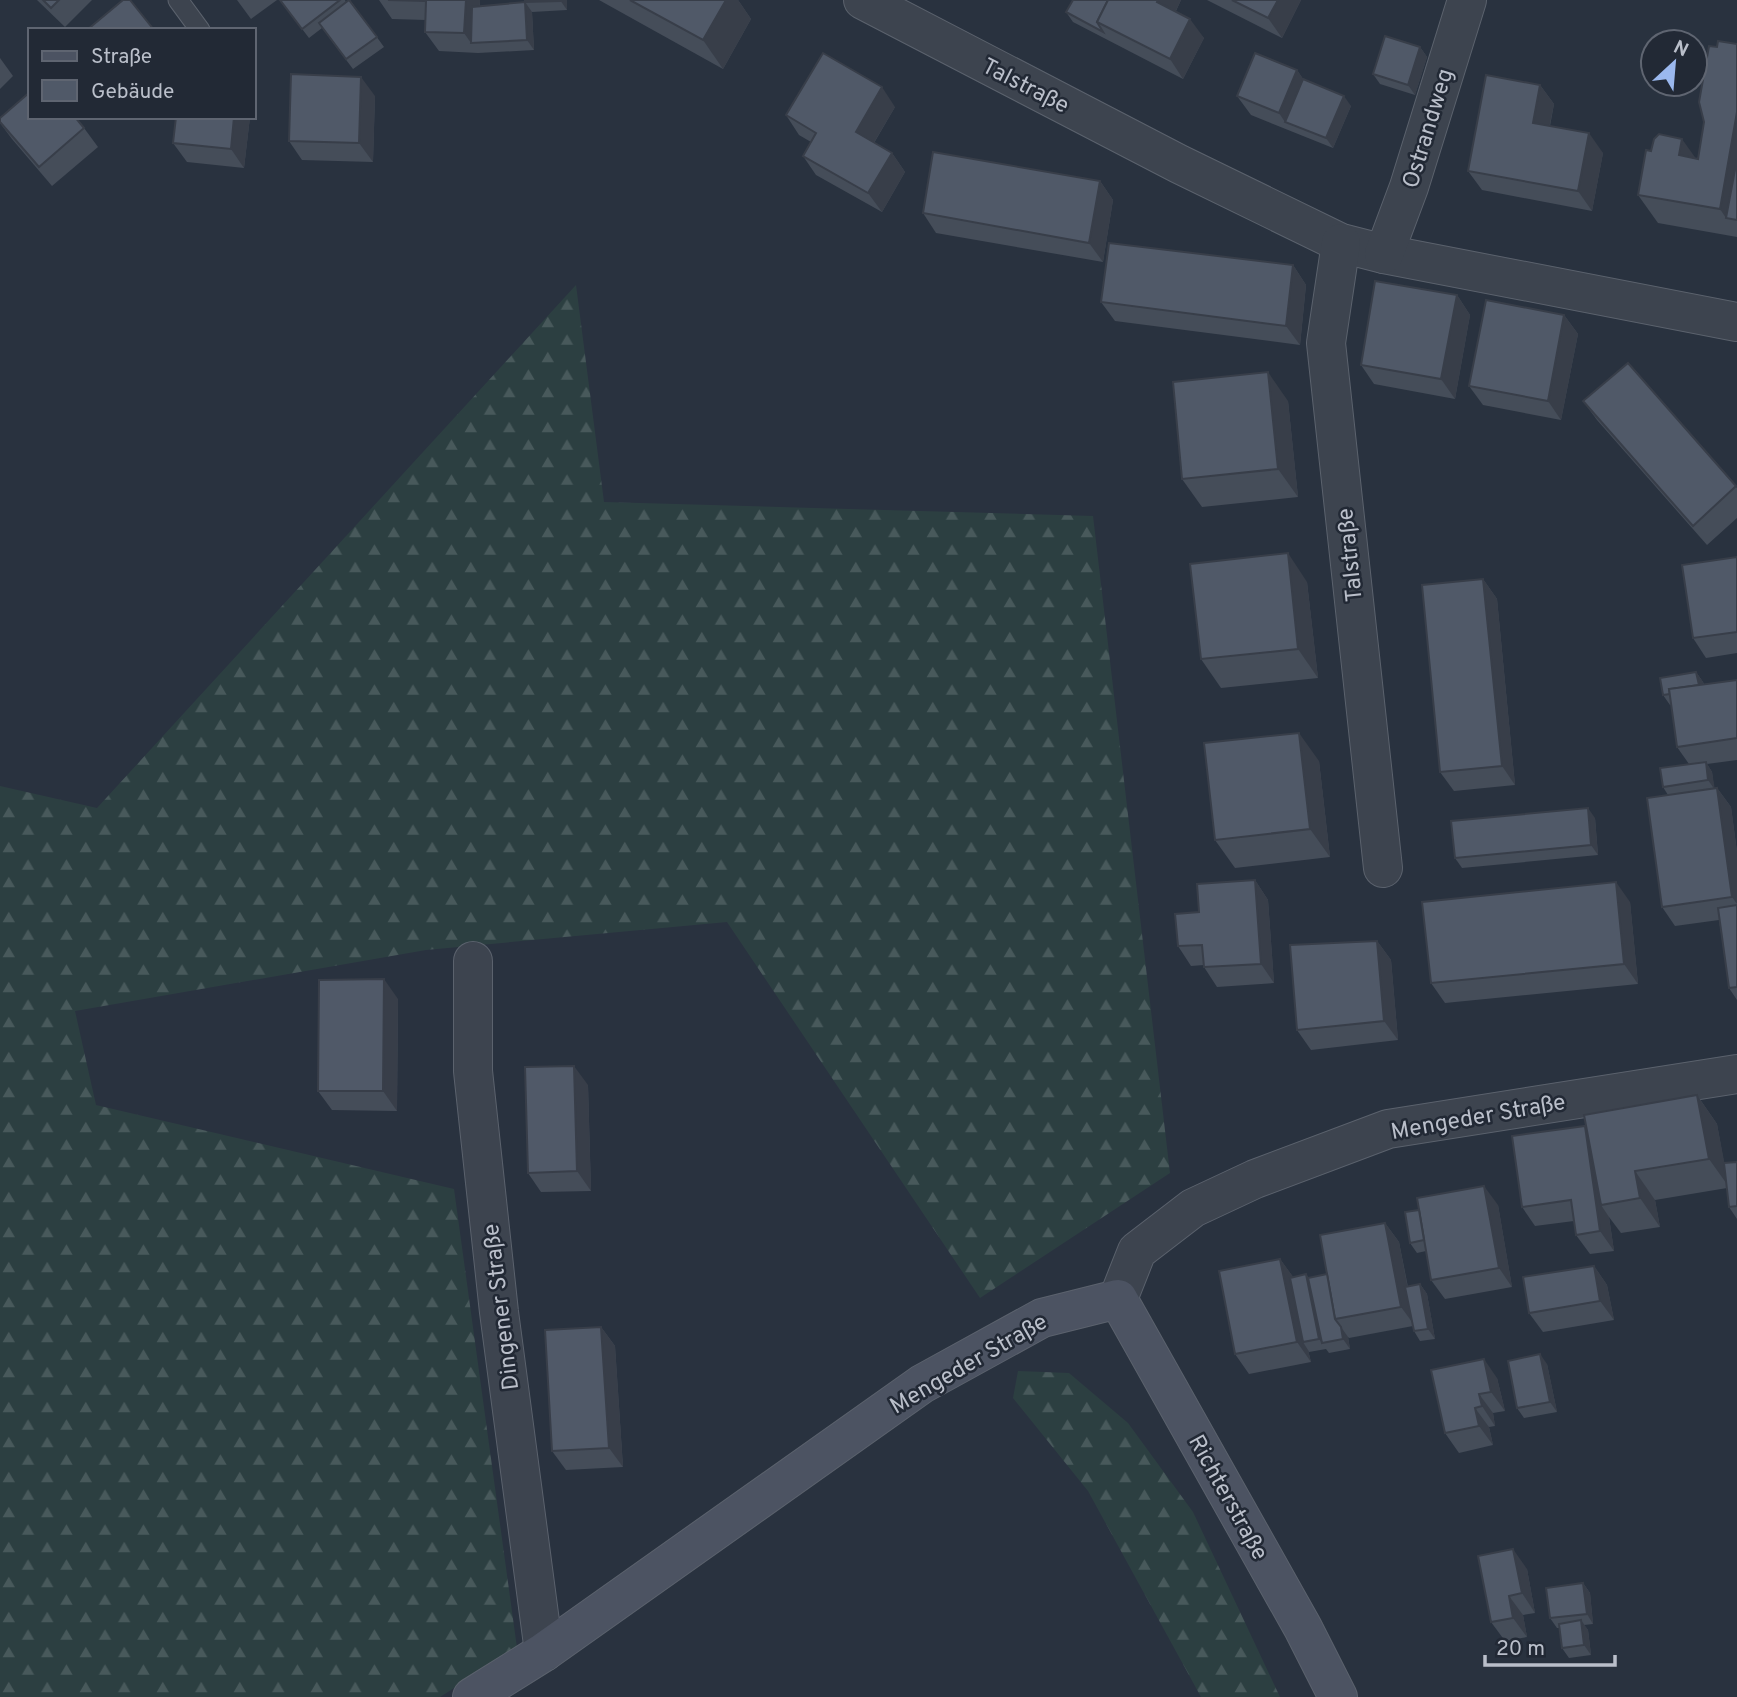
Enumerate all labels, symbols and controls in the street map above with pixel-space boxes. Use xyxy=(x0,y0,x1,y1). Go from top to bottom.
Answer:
legend xyxy=(28,28,256,119)
north arrow xyxy=(1639,28,1709,98)
text: N xyxy=(1669,36,1692,63)
text: Straße xyxy=(91,44,152,71)
street label: Talstraße xyxy=(976,53,1073,121)
street label: Ostrandweg xyxy=(1397,65,1461,192)
text: Gebäude xyxy=(91,79,174,106)
street label: Talstraße xyxy=(1332,506,1371,603)
street label: Mengeder Straße xyxy=(1389,1089,1568,1148)
street label: Dingener Straße xyxy=(478,1222,527,1392)
street label: Mengeder Straße xyxy=(885,1308,1053,1422)
street label: Richterstraße xyxy=(1180,1430,1273,1566)
scale bar xyxy=(1485,1624,1614,1668)
text: 20 m xyxy=(1496,1636,1545,1663)

